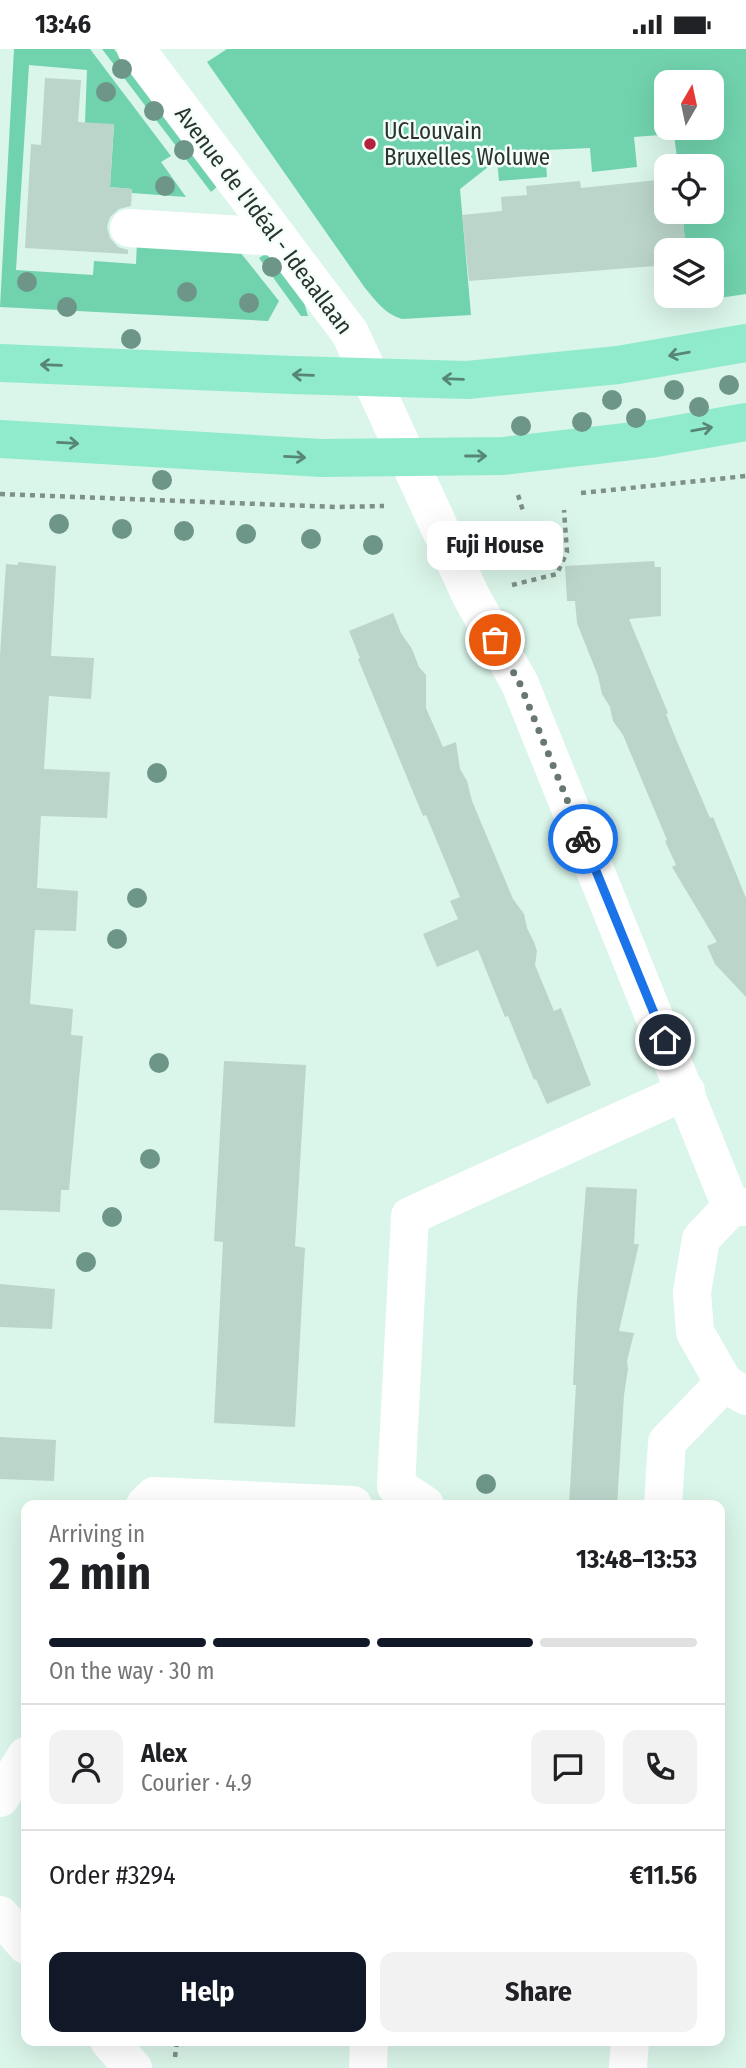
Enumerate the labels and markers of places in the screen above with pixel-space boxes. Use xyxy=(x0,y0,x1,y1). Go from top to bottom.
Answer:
place label: UCLouvain Bruxelles Woluwe xyxy=(384,117,550,171)
marker: UCLouvain Bruxelles Woluwe xyxy=(362,136,378,152)
callout: Fuji House xyxy=(427,521,563,570)
pin xyxy=(465,610,525,670)
pin xyxy=(635,1010,695,1070)

